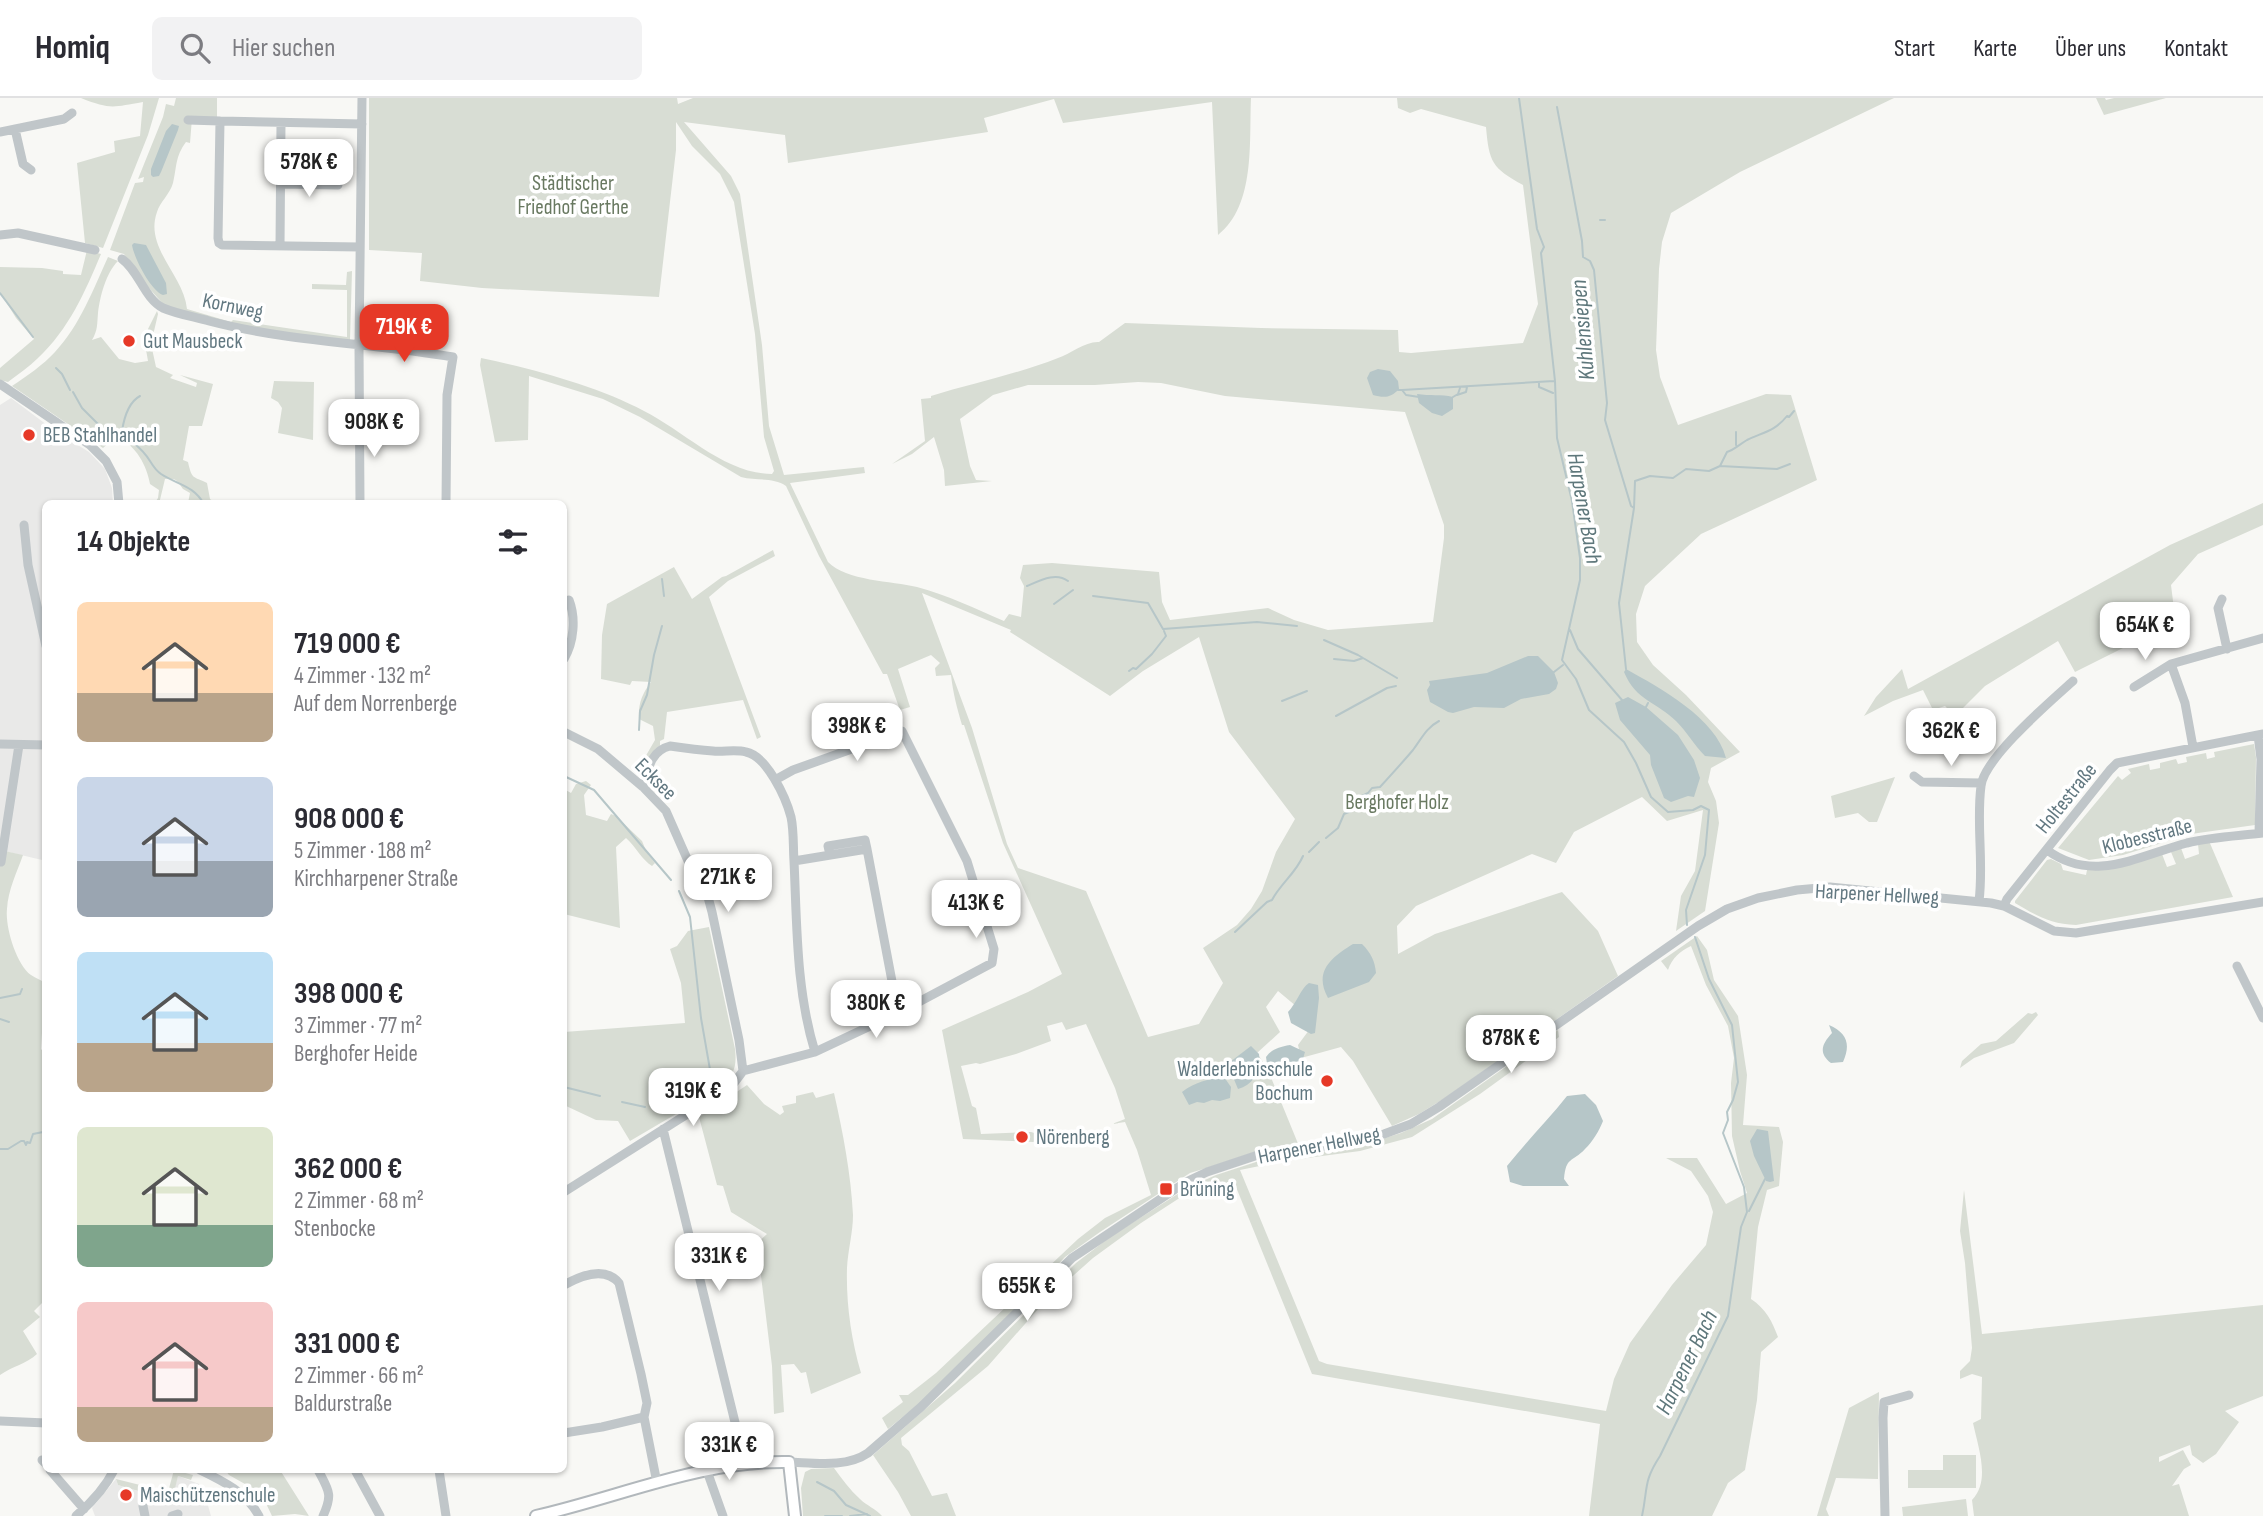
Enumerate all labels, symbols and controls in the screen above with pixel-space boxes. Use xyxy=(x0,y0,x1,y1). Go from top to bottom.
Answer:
search box xyxy=(152,17,642,80)
text: Homiq xyxy=(35,28,110,68)
icon: search xyxy=(176,29,214,67)
text: Hier suchen xyxy=(232,33,335,64)
text: Start xyxy=(1894,34,1935,63)
text: Karte xyxy=(1973,34,2017,63)
text: Über uns xyxy=(2055,34,2126,63)
text: Kontakt xyxy=(2164,34,2228,63)
pin: 578K € xyxy=(252,140,366,199)
text: 578K € xyxy=(280,148,338,176)
park label: Städtischer Friedhof Gerthe xyxy=(517,171,629,220)
water label: Kuhlensiepen xyxy=(1565,278,1601,381)
street label: Kornweg xyxy=(200,288,266,325)
pin: 719K € xyxy=(347,304,461,364)
text: 719K € xyxy=(376,313,432,341)
place label: Gut Mausbeck xyxy=(143,329,243,354)
marker: Gut Mausbeck xyxy=(121,333,137,349)
pin: 908K € xyxy=(317,400,431,459)
text: 908K € xyxy=(344,408,404,436)
place label: BEB Stahlhandel xyxy=(43,423,157,448)
marker: BEB Stahlhandel xyxy=(21,427,37,443)
water label: Harpener Bach xyxy=(1560,450,1608,566)
icon: filters xyxy=(494,523,532,561)
text: 14 Objekte xyxy=(77,524,190,560)
pin: 654K € xyxy=(2088,602,2202,662)
text: 654K € xyxy=(2116,611,2174,639)
text: 719 000 € xyxy=(294,626,401,662)
icon: home xyxy=(133,630,217,714)
text: 4 Zimmer · 132 m² xyxy=(294,662,431,690)
text: Auf dem Norrenberge xyxy=(294,690,457,718)
pin: 398K € xyxy=(800,704,914,763)
pin: 362K € xyxy=(1894,708,2008,768)
text: 398K € xyxy=(828,712,886,740)
text: 362K € xyxy=(1922,717,1980,745)
street label: Ecksee xyxy=(629,753,682,806)
street label: Holtestraße xyxy=(2031,758,2102,838)
park label: Berghofer Holz xyxy=(1345,790,1449,815)
text: 908 000 € xyxy=(294,801,404,837)
icon: home xyxy=(133,805,217,889)
street label: Klobesstraße xyxy=(2100,813,2195,860)
text: 5 Zimmer · 188 m² xyxy=(294,837,432,865)
pin: 271K € xyxy=(671,854,785,914)
text: 271K € xyxy=(700,863,756,891)
text: Kirchharpener Straße xyxy=(294,865,458,893)
street label: Harpener Hellweg xyxy=(1814,879,1940,910)
pin: 413K € xyxy=(919,880,1033,940)
text: 413K € xyxy=(948,889,1004,917)
text: 398 000 € xyxy=(294,976,403,1012)
icon: home xyxy=(133,980,217,1064)
pin: 380K € xyxy=(819,981,933,1040)
text: 380K € xyxy=(847,989,905,1017)
text: 3 Zimmer · 77 m² xyxy=(294,1012,422,1040)
pin: 878K € xyxy=(1454,1016,1568,1075)
text: 878K € xyxy=(1482,1024,1540,1052)
text: Berghofer Heide xyxy=(294,1040,418,1068)
place label: Walderlebnisschule Bochum xyxy=(1177,1057,1313,1106)
pin: 319K € xyxy=(636,1068,750,1128)
marker: Walderlebnisschule Bochum xyxy=(1319,1073,1335,1089)
text: 319K € xyxy=(665,1077,721,1105)
street label: Harpener Hellweg xyxy=(1256,1121,1382,1170)
place label: Nörenberg xyxy=(1036,1125,1110,1150)
marker: Nörenberg xyxy=(1014,1129,1030,1145)
text: 362 000 € xyxy=(294,1151,402,1187)
icon: home xyxy=(133,1155,217,1239)
place label: Brüning xyxy=(1180,1177,1234,1202)
marker: Brüning xyxy=(1158,1181,1174,1197)
text: 2 Zimmer · 68 m² xyxy=(294,1187,424,1215)
text: Stenbocke xyxy=(294,1215,376,1243)
pin: 331K € xyxy=(662,1234,776,1293)
text: 331K € xyxy=(691,1242,747,1270)
pin: 655K € xyxy=(970,1264,1084,1323)
text: 655K € xyxy=(998,1272,1056,1300)
water label: Harpener Bach xyxy=(1650,1306,1724,1419)
text: 331 000 € xyxy=(294,1326,400,1362)
icon: home xyxy=(133,1330,217,1414)
text: 2 Zimmer · 66 m² xyxy=(294,1362,424,1390)
text: Baldurstraße xyxy=(294,1390,392,1418)
pin: 331K € xyxy=(672,1422,786,1482)
text: 331K € xyxy=(701,1431,757,1459)
place label: Maischützenschule xyxy=(140,1483,275,1508)
marker: Maischützenschule xyxy=(118,1487,134,1503)

